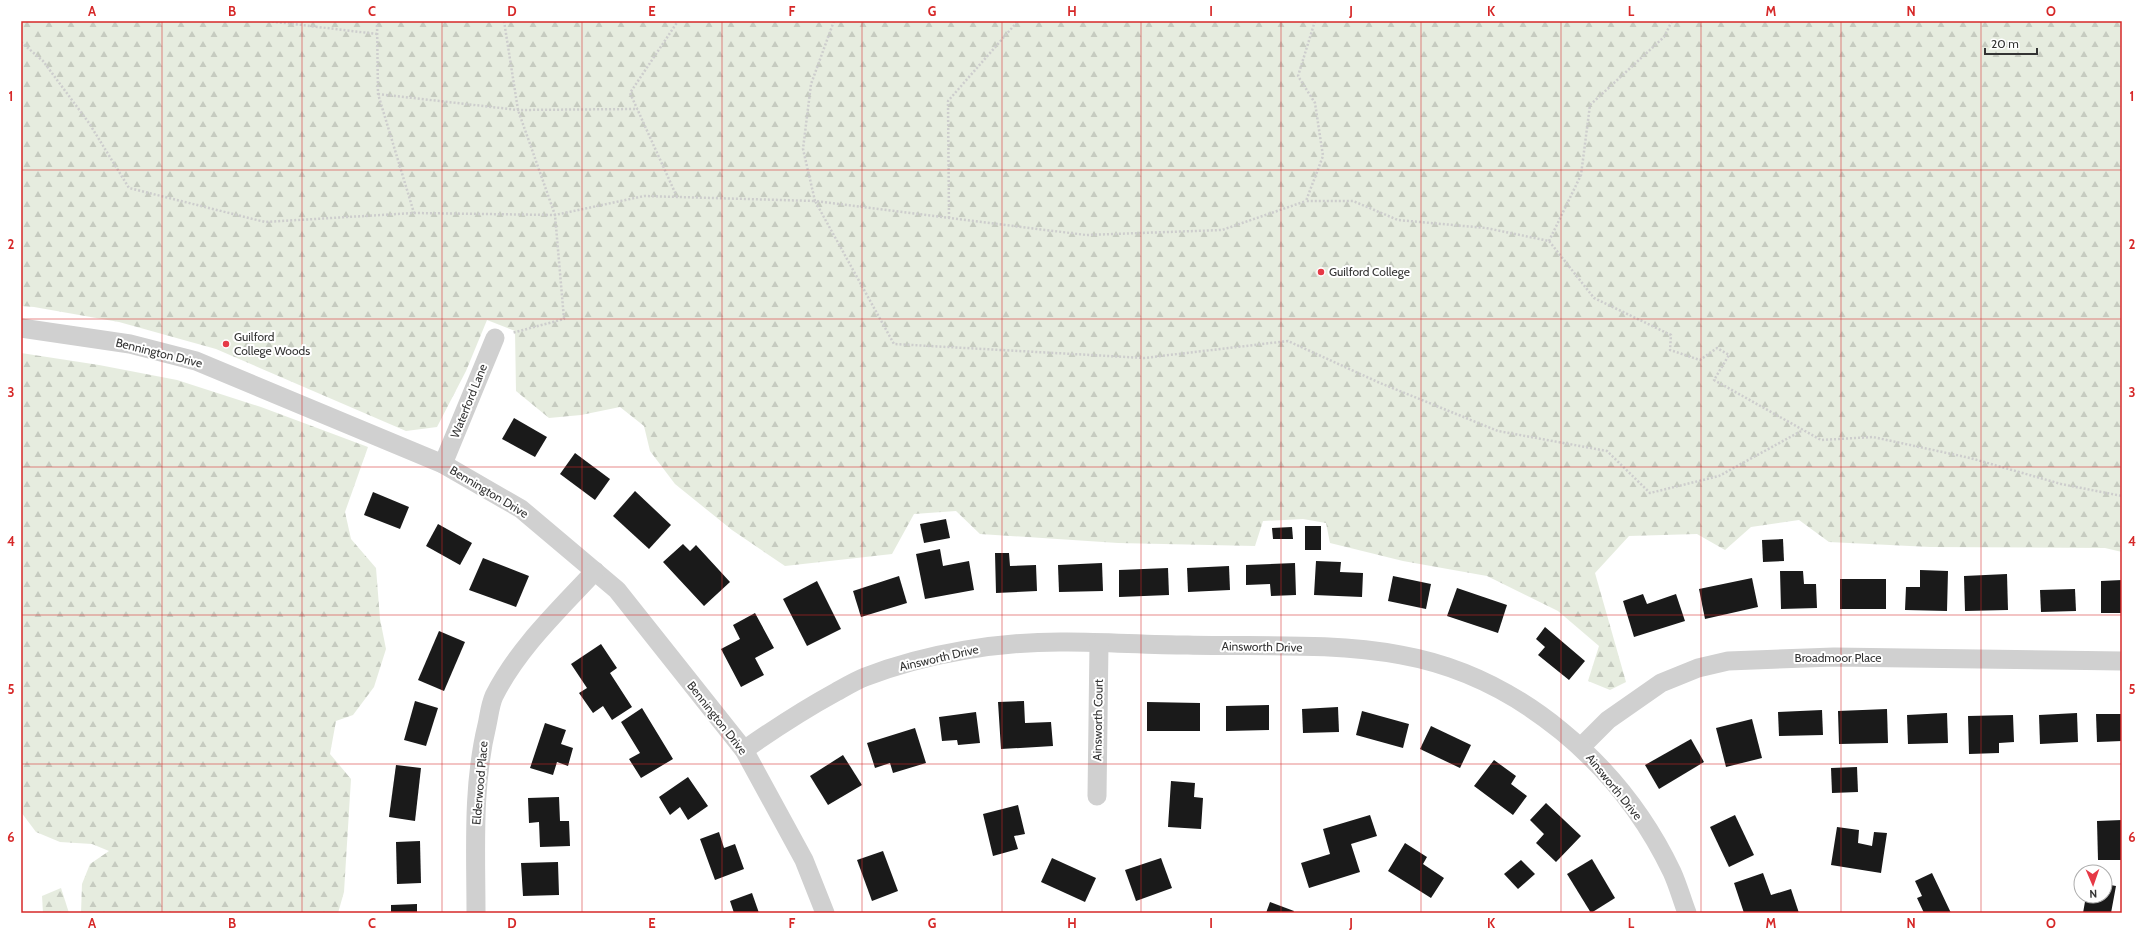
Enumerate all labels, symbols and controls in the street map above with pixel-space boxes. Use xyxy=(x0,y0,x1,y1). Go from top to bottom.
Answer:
text: A xyxy=(88,3,97,19)
text: B xyxy=(228,3,236,19)
text: C xyxy=(368,3,376,19)
text: D xyxy=(507,3,517,19)
text: E xyxy=(648,3,656,19)
text: F xyxy=(789,3,796,19)
text: G xyxy=(928,3,937,19)
text: H xyxy=(1067,3,1077,19)
text: I xyxy=(1209,3,1213,19)
text: J xyxy=(1348,3,1353,19)
text: K xyxy=(1487,3,1496,19)
text: L xyxy=(1628,3,1635,19)
text: M xyxy=(1766,3,1777,19)
text: N xyxy=(1906,3,1916,19)
text: O xyxy=(2046,3,2056,19)
scale bar xyxy=(1985,30,2037,56)
text: 20 m xyxy=(1991,36,2019,51)
text: 1 xyxy=(9,88,13,104)
text: 1 xyxy=(2130,88,2134,104)
text: 2 xyxy=(8,236,15,252)
text: 2 xyxy=(2129,236,2136,252)
place label: Guilford College xyxy=(1329,264,1410,279)
marker: Guilford College xyxy=(1316,267,1326,277)
place label: Guilford College Woods xyxy=(234,329,310,358)
street label: Bennington Drive xyxy=(114,334,204,371)
marker: Guilford College Woods xyxy=(221,339,231,349)
street label: Waterford Lane xyxy=(447,362,490,440)
text: 3 xyxy=(7,384,15,400)
text: 3 xyxy=(2128,384,2136,400)
street label: Bennington Drive xyxy=(447,462,531,521)
text: 4 xyxy=(7,533,15,549)
text: 4 xyxy=(2128,533,2136,549)
street label: Ainsworth Drive xyxy=(1221,638,1303,655)
street label: Ainsworth Drive xyxy=(898,641,980,674)
street label: Broadmoor Place xyxy=(1795,650,1881,665)
street label: Bennington Drive xyxy=(684,678,751,757)
street label: Ainsworth Court xyxy=(1089,679,1106,761)
text: 5 xyxy=(8,681,15,697)
text: 5 xyxy=(2129,681,2136,697)
street label: Elderwood Place xyxy=(468,740,491,826)
street label: Ainsworth Drive xyxy=(1583,751,1646,823)
text: 6 xyxy=(7,829,15,845)
text: 6 xyxy=(2128,829,2136,845)
north arrow xyxy=(2073,864,2113,904)
text: N xyxy=(2089,887,2097,901)
text: A xyxy=(88,915,97,931)
text: B xyxy=(228,915,236,931)
text: C xyxy=(368,915,376,931)
text: D xyxy=(507,915,517,931)
text: E xyxy=(648,915,656,931)
text: F xyxy=(789,915,796,931)
text: G xyxy=(928,915,937,931)
text: H xyxy=(1067,915,1077,931)
text: I xyxy=(1209,915,1213,931)
text: J xyxy=(1348,915,1353,931)
text: K xyxy=(1487,915,1496,931)
text: L xyxy=(1628,915,1635,931)
text: M xyxy=(1766,915,1777,931)
text: N xyxy=(1906,915,1916,931)
text: O xyxy=(2046,915,2056,931)

